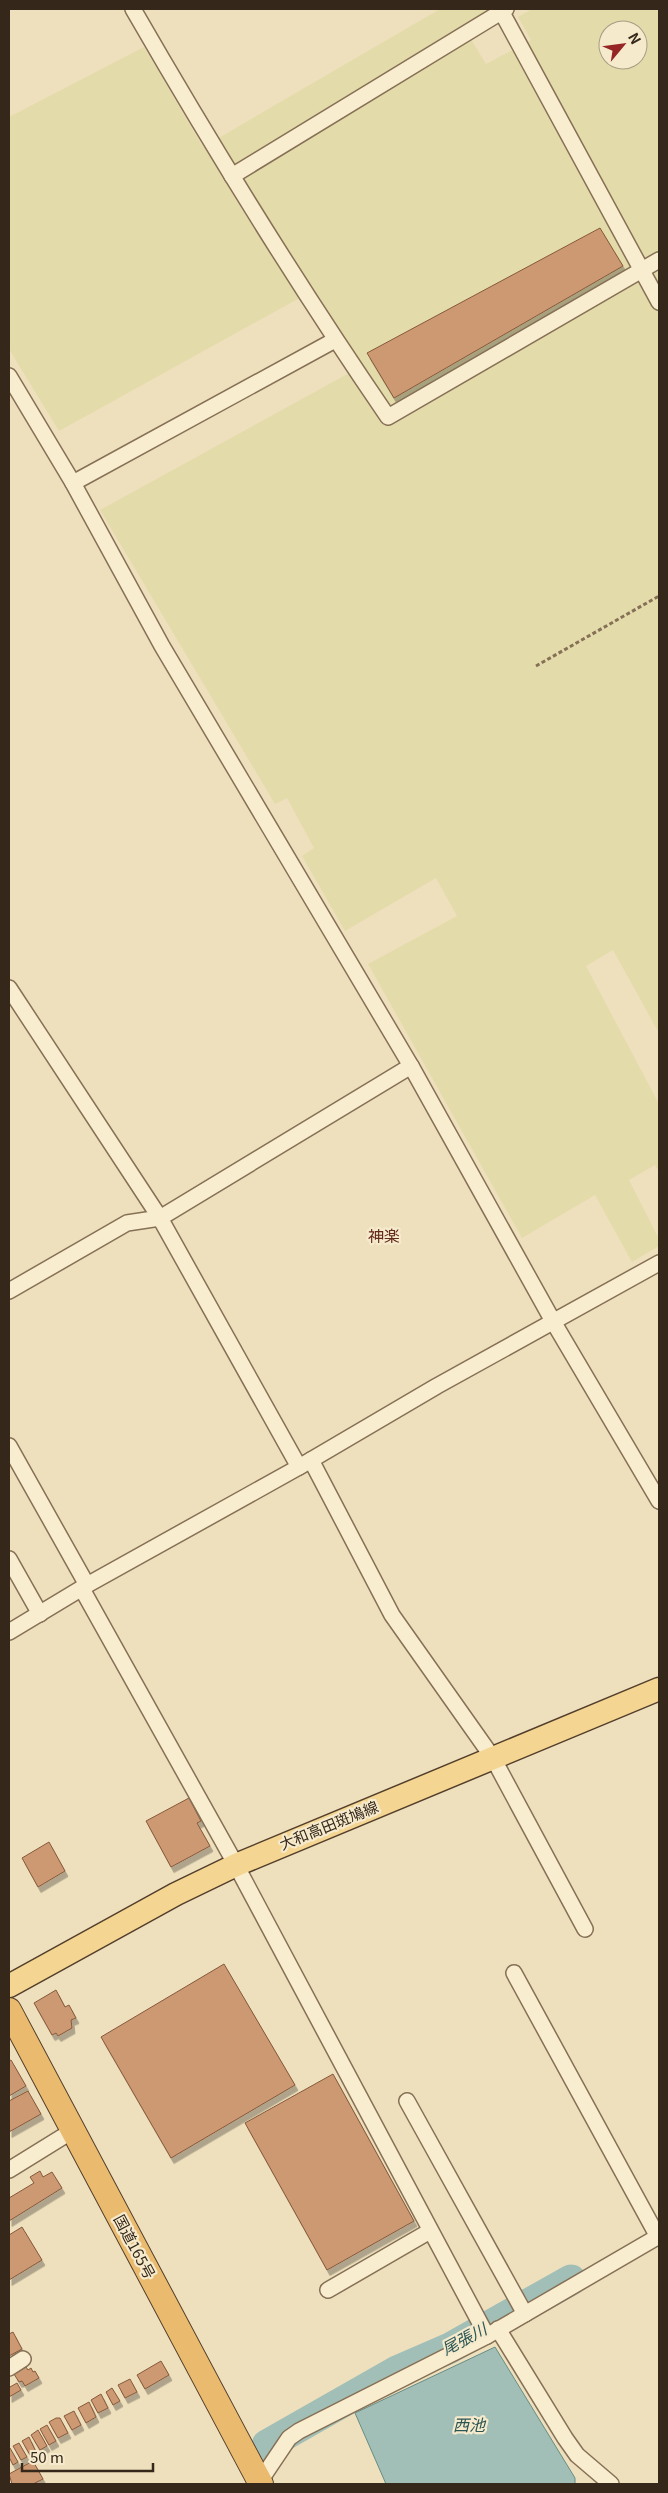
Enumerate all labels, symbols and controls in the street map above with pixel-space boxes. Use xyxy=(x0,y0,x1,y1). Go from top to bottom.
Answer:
north arrow xyxy=(598,20,648,70)
text: N xyxy=(624,29,647,48)
district label: 神楽 xyxy=(368,1223,400,1247)
street label: 大和高田斑鳩線 xyxy=(276,1795,381,1854)
street label: 国道165号 xyxy=(110,2210,161,2282)
water label: 尾張川 xyxy=(437,2315,492,2360)
water label: 西池 xyxy=(453,2412,487,2436)
scale bar xyxy=(22,2440,154,2472)
text: 50 m xyxy=(30,2446,64,2467)

